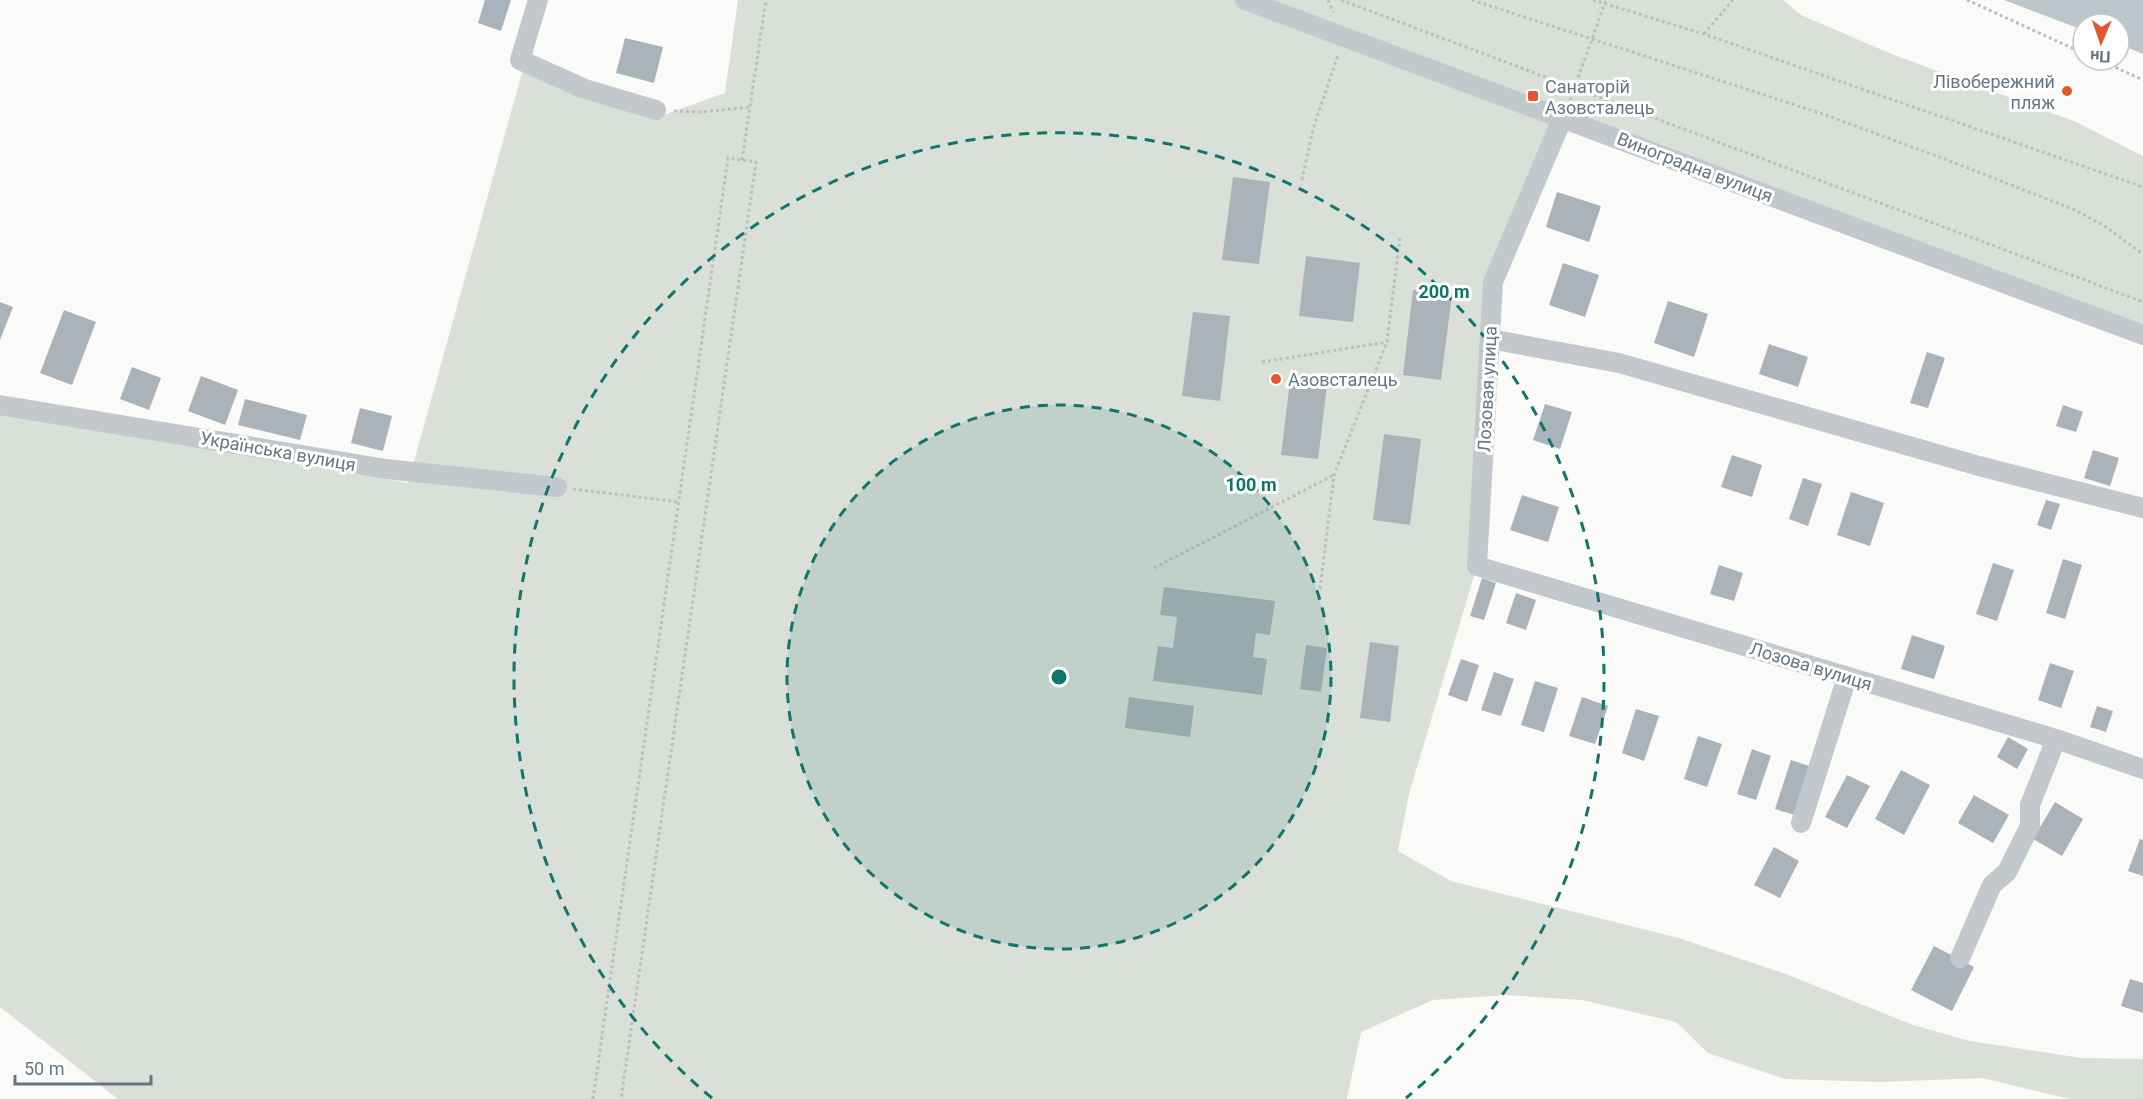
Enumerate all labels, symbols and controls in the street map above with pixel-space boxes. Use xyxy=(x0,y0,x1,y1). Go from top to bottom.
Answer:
north arrow xyxy=(2071,12,2131,72)
text: Пн xyxy=(2090,47,2111,66)
place label: Лівобережний пляж xyxy=(1933,71,2055,113)
place label: Санаторій Азовсталець xyxy=(1545,76,1655,118)
marker: Лівобережний пляж xyxy=(2060,84,2074,98)
marker: Санаторій Азовсталець xyxy=(1526,89,1540,103)
street label: Виноградна вулиця xyxy=(1614,128,1776,206)
text: 200 m xyxy=(1418,281,1470,302)
street label: Лозовая улица xyxy=(1473,325,1501,453)
place label: Азовсталець xyxy=(1288,369,1398,390)
marker: Азовсталець xyxy=(1269,372,1283,386)
street label: Українська вулиця xyxy=(198,427,358,475)
text: 100 m xyxy=(1225,474,1277,495)
street label: Лозова вулиця xyxy=(1747,637,1875,695)
centre of rings xyxy=(1049,667,1069,687)
scale bar xyxy=(15,1048,152,1086)
text: 50 m xyxy=(24,1058,64,1079)

